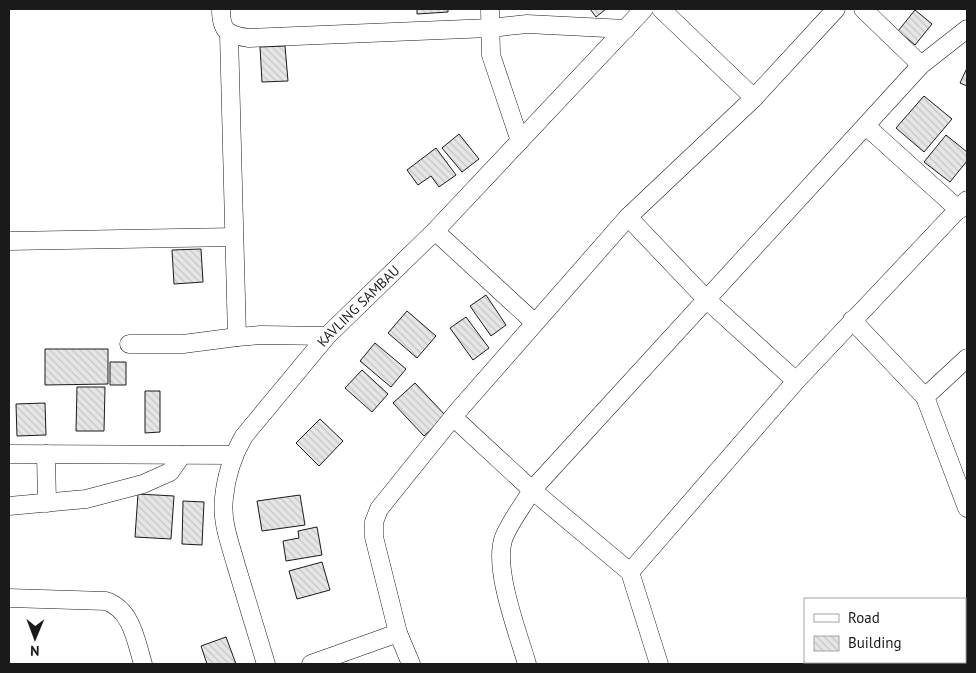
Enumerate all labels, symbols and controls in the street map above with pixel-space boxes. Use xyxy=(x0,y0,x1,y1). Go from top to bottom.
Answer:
street label: KAVLING SAMBAU xyxy=(313,261,403,350)
legend xyxy=(804,598,966,663)
text: Road xyxy=(848,608,880,627)
north arrow xyxy=(10,613,60,663)
text: Building xyxy=(848,633,902,652)
text: N xyxy=(30,642,40,660)

